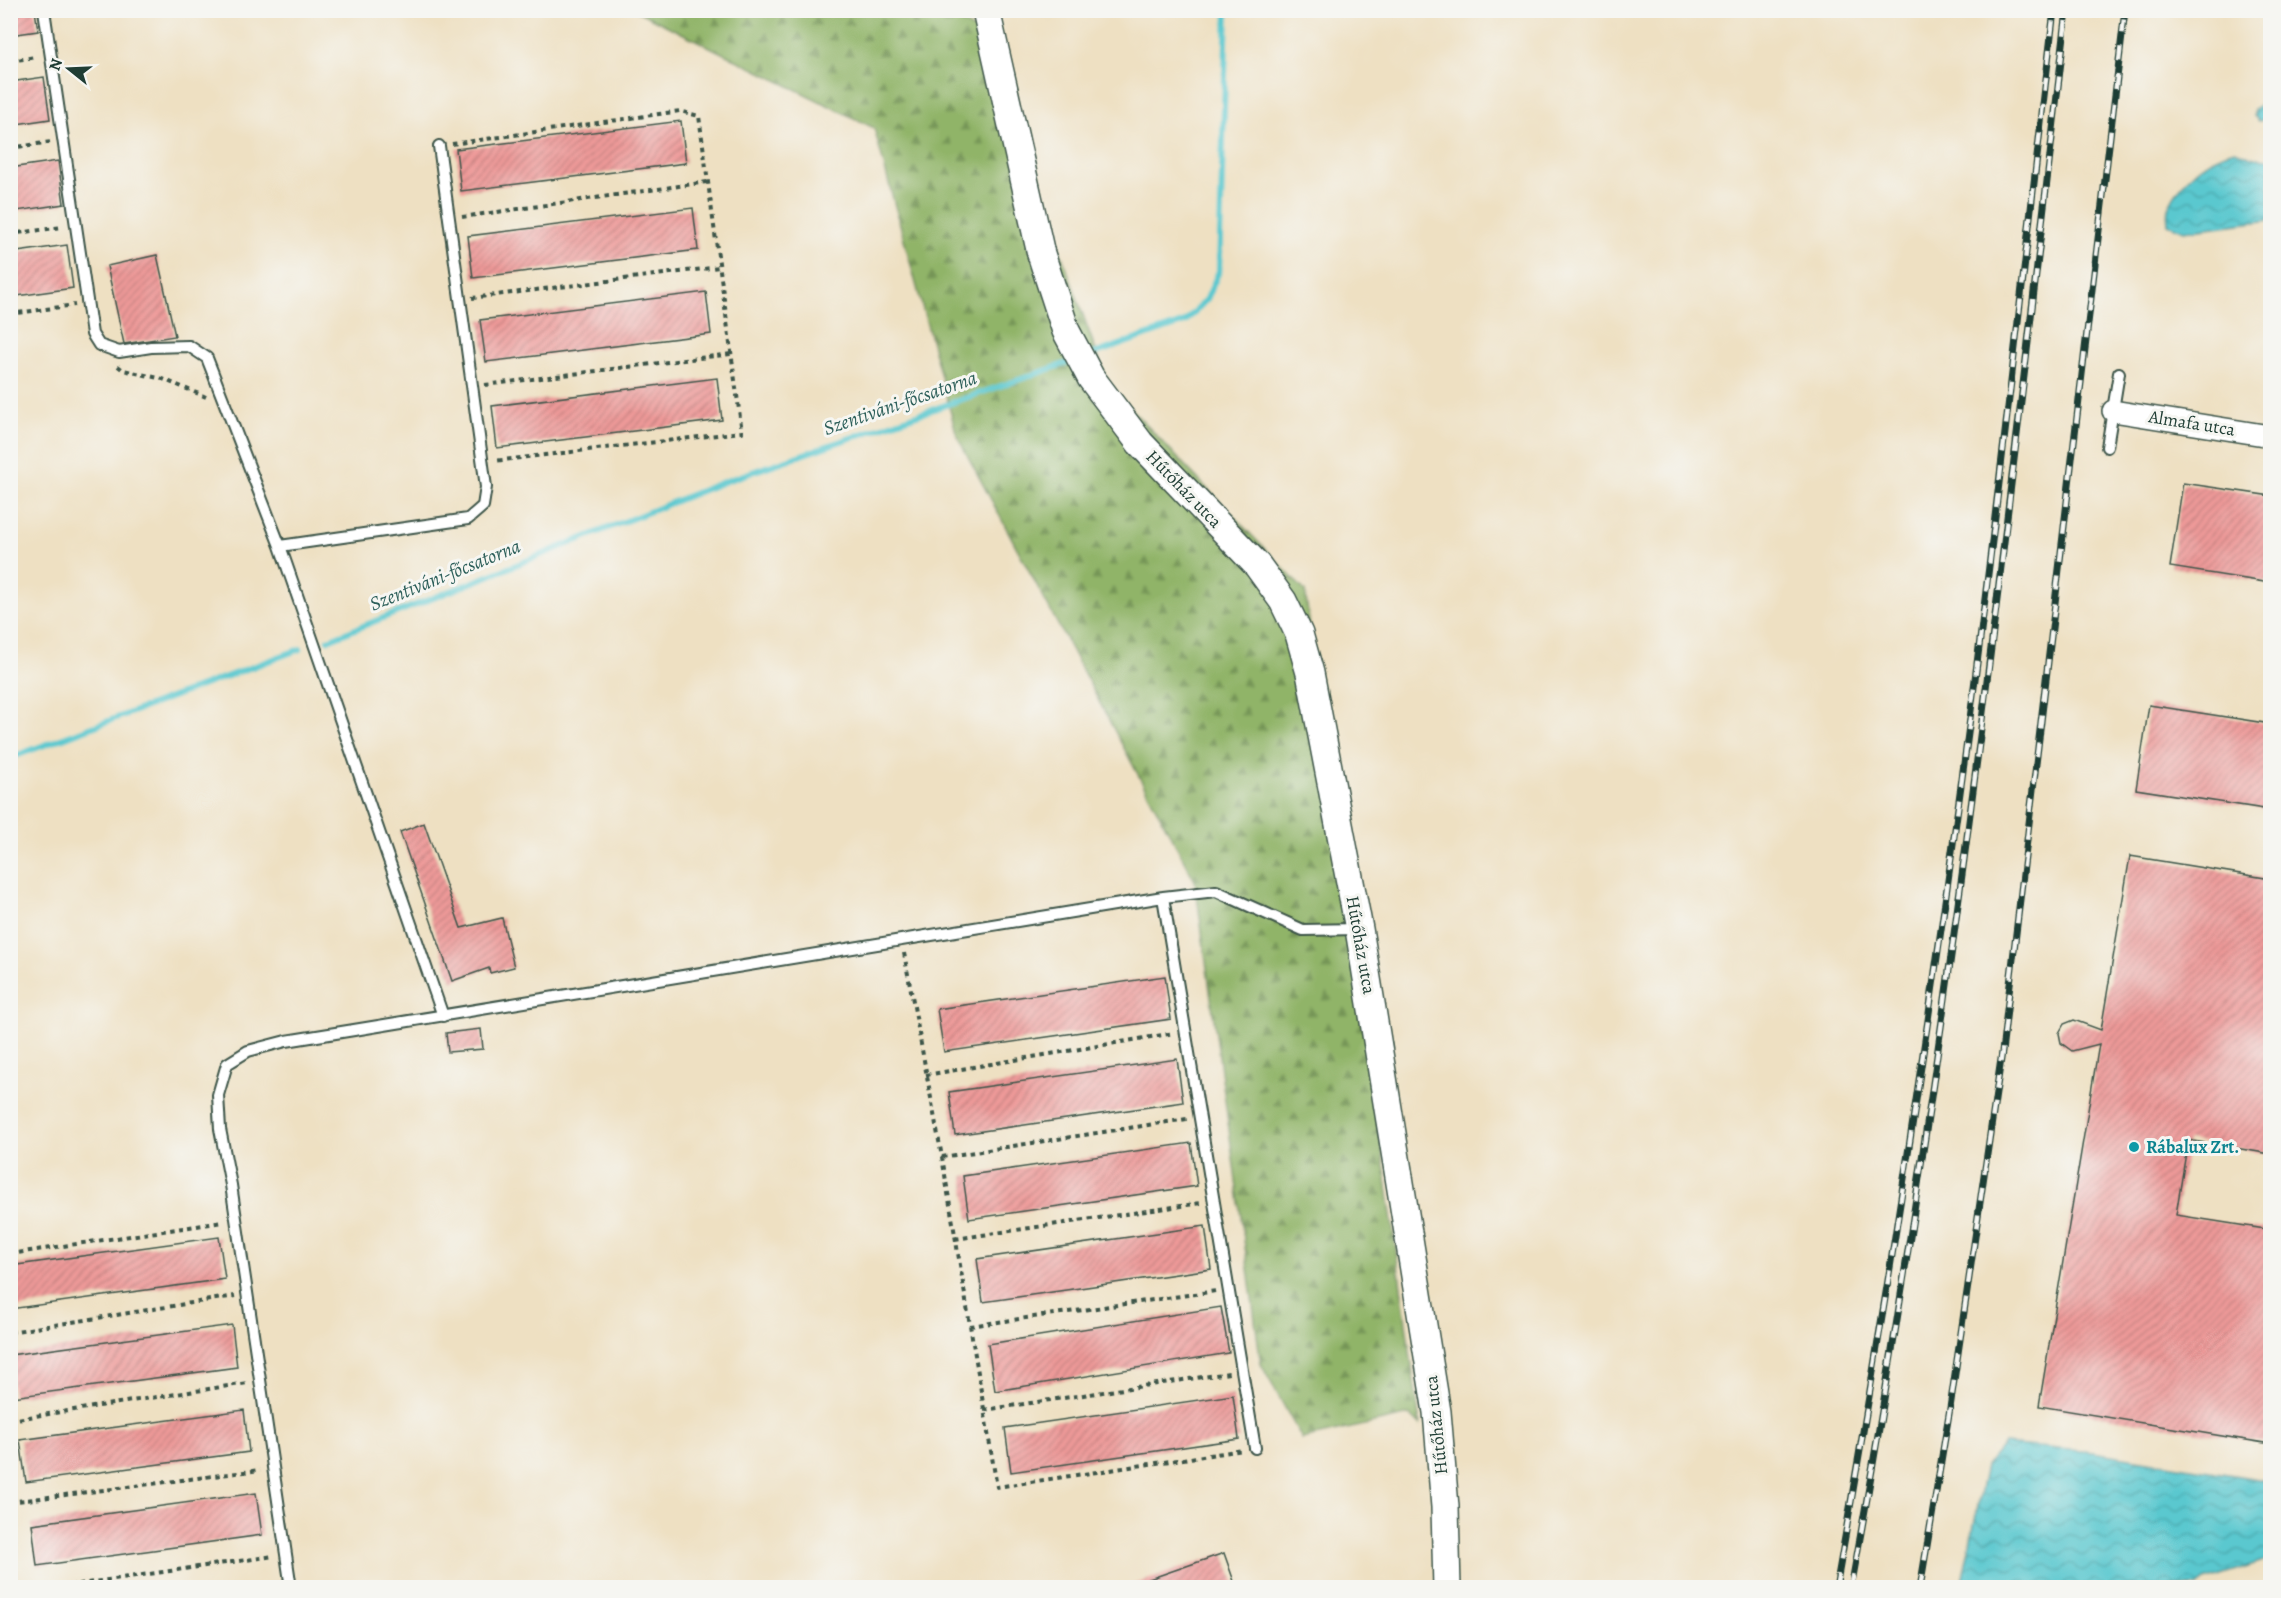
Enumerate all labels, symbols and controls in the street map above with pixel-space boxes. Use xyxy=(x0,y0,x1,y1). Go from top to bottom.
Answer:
north arrow xyxy=(39,39,99,99)
text: N xyxy=(43,55,68,74)
water label: Szentiváni-főcsatorna xyxy=(820,364,980,442)
street label: Almafa utca xyxy=(2146,404,2238,442)
street label: Hűtőház utca xyxy=(1141,445,1228,534)
water label: Szentiváni-főcsatorna xyxy=(365,532,525,618)
street label: Hűtőház utca xyxy=(1341,894,1382,997)
place label: Rábalux Zrt. xyxy=(2146,1135,2239,1159)
marker: Rábalux Zrt. xyxy=(2127,1140,2141,1154)
street label: Hűtőház utca xyxy=(1419,1374,1453,1476)

